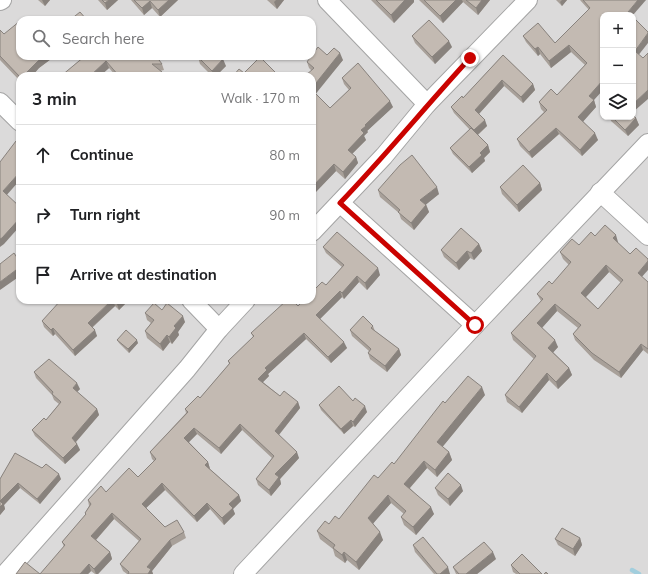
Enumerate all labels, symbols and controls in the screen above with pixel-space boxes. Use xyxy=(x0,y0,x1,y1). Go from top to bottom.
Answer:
map controls xyxy=(600,12,636,120)
button: + xyxy=(600,12,636,48)
search box xyxy=(16,16,316,60)
icon: search xyxy=(30,27,52,49)
text: Search here xyxy=(62,29,144,48)
button: − xyxy=(600,48,636,84)
route end xyxy=(461,49,479,67)
button: layers xyxy=(600,84,636,120)
text: 3 min xyxy=(32,88,77,109)
text: Walk · 170 m xyxy=(221,90,300,106)
icon: ahead xyxy=(32,144,54,166)
text: Continue xyxy=(70,145,133,164)
text: 80 m xyxy=(270,147,300,163)
icon: right xyxy=(32,204,54,226)
text: Turn right xyxy=(70,205,140,224)
text: 90 m xyxy=(270,207,300,223)
icon: arrive xyxy=(32,264,54,286)
text: Arrive at destination xyxy=(70,265,217,284)
route start xyxy=(466,316,484,334)

